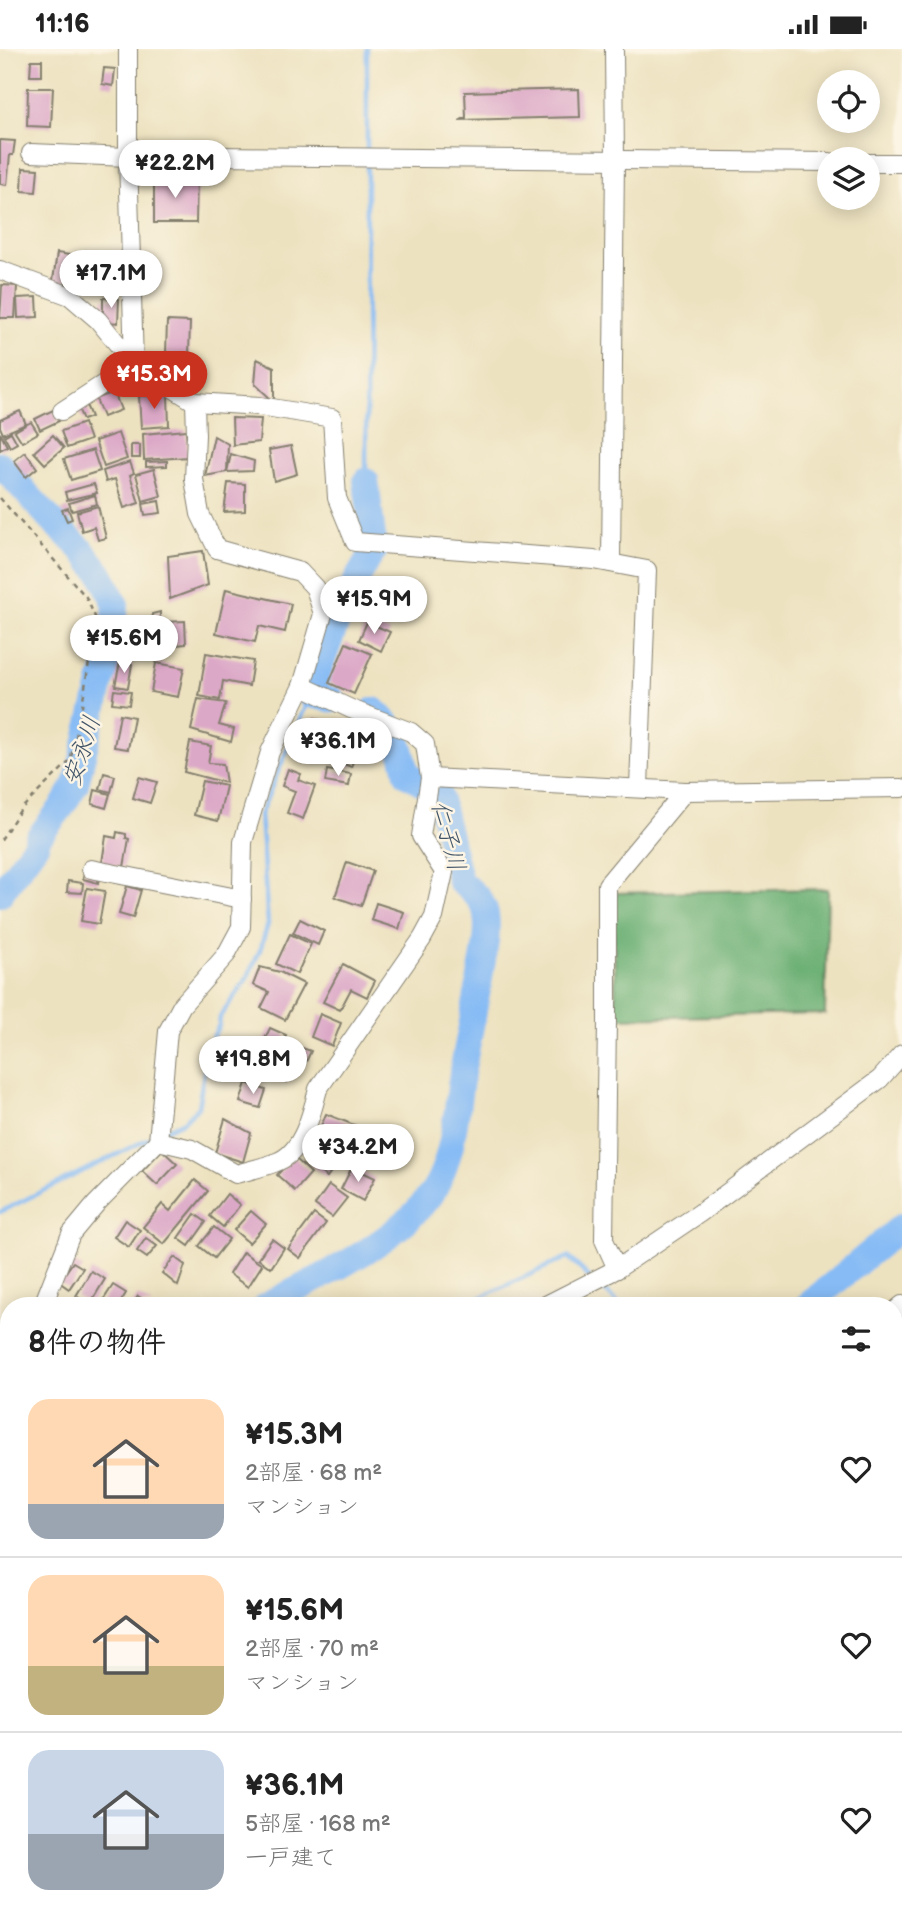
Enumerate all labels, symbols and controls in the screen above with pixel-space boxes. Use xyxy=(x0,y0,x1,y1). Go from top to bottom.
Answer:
text: 11:16 xyxy=(35,9,90,40)
map controls xyxy=(817,70,880,210)
button: locate xyxy=(817,70,880,133)
pin: ¥22.2M xyxy=(118,141,232,200)
button: layers xyxy=(817,147,880,210)
text: ¥22.2M xyxy=(135,149,215,177)
pin: ¥17.1M xyxy=(54,251,168,310)
text: ¥17.1M xyxy=(75,259,147,287)
pin: ¥15.3M xyxy=(97,351,211,411)
text: ¥15.3M xyxy=(116,360,192,388)
pin: ¥15.9M xyxy=(317,577,431,636)
text: ¥15.9M xyxy=(336,585,412,613)
pin: ¥15.6M xyxy=(67,615,181,675)
text: ¥15.6M xyxy=(86,624,162,652)
water label: 安永川 xyxy=(57,712,107,790)
pin: ¥36.1M xyxy=(281,719,395,778)
text: ¥36.1M xyxy=(300,727,376,755)
water label: 仁子川 xyxy=(425,797,471,875)
pin: ¥19.8M xyxy=(196,1037,310,1096)
text: ¥19.8M xyxy=(215,1045,291,1073)
pin: ¥34.2M xyxy=(301,1125,415,1184)
text: ¥34.2M xyxy=(318,1133,398,1161)
icon: filters xyxy=(837,1320,875,1358)
text: 8件の物件 xyxy=(28,1325,166,1361)
text: ¥15.3M xyxy=(245,1417,343,1453)
icon: home xyxy=(84,1427,168,1511)
icon: heart xyxy=(837,1450,875,1488)
text: 2部屋 · 68 m² xyxy=(245,1459,382,1487)
text: マンション xyxy=(245,1493,359,1521)
text: ¥15.6M xyxy=(245,1593,344,1629)
icon: home xyxy=(84,1603,168,1687)
icon: heart xyxy=(837,1626,875,1664)
text: 2部屋 · 70 m² xyxy=(245,1635,379,1663)
text: マンション xyxy=(245,1669,359,1697)
text: ¥36.1M xyxy=(245,1768,344,1804)
icon: home xyxy=(84,1778,168,1862)
icon: heart xyxy=(837,1801,875,1839)
text: 5部屋 · 168 m² xyxy=(245,1810,391,1838)
text: 一戸建て xyxy=(245,1844,337,1872)

